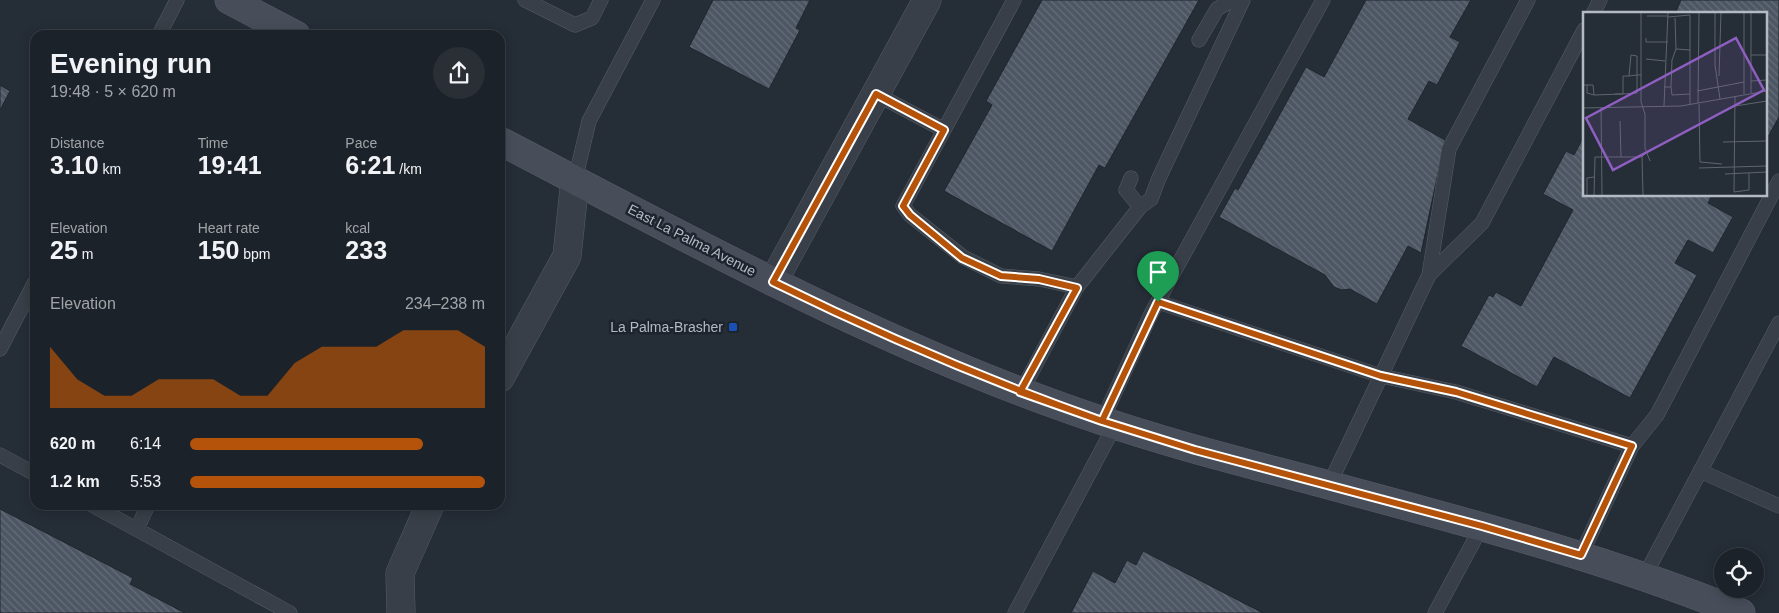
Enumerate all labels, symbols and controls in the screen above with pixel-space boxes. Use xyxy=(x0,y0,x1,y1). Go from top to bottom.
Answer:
inset map xyxy=(1583,12,1766,196)
button: share xyxy=(433,47,485,99)
text: Evening run xyxy=(50,48,212,79)
text: 19:48 · 5 × 620 m xyxy=(50,83,176,100)
text: Distance xyxy=(50,135,104,151)
text: Time xyxy=(198,135,228,151)
text: Pace xyxy=(345,135,377,151)
text: 3.10 xyxy=(50,151,99,179)
text: 19:41 xyxy=(198,151,262,179)
text: 6:21 xyxy=(345,151,395,179)
text: km xyxy=(99,161,121,177)
text: /km xyxy=(395,161,422,177)
street label: East La Palma Avenue xyxy=(625,201,759,279)
text: Elevation xyxy=(50,220,108,236)
text: Heart rate xyxy=(198,220,260,236)
text: kcal xyxy=(345,220,370,236)
text: 25 xyxy=(50,236,78,264)
text: 150 xyxy=(198,236,239,264)
text: 233 xyxy=(345,236,387,264)
text: m xyxy=(78,246,93,262)
text: bpm xyxy=(239,246,271,262)
pin xyxy=(1137,251,1179,302)
icon: arrive xyxy=(1144,258,1172,286)
text: Elevation xyxy=(50,295,116,312)
text: 234–238 m xyxy=(405,295,485,312)
place label: La Palma-Brasher xyxy=(610,319,723,335)
marker: La Palma-Brasher xyxy=(727,321,739,333)
text: 620 m xyxy=(50,435,95,452)
text: 6:14 xyxy=(130,435,161,452)
text: 1.2 km xyxy=(50,473,100,490)
text: 5:53 xyxy=(130,473,161,490)
map controls xyxy=(1714,548,1764,598)
button: locate xyxy=(1714,548,1764,598)

